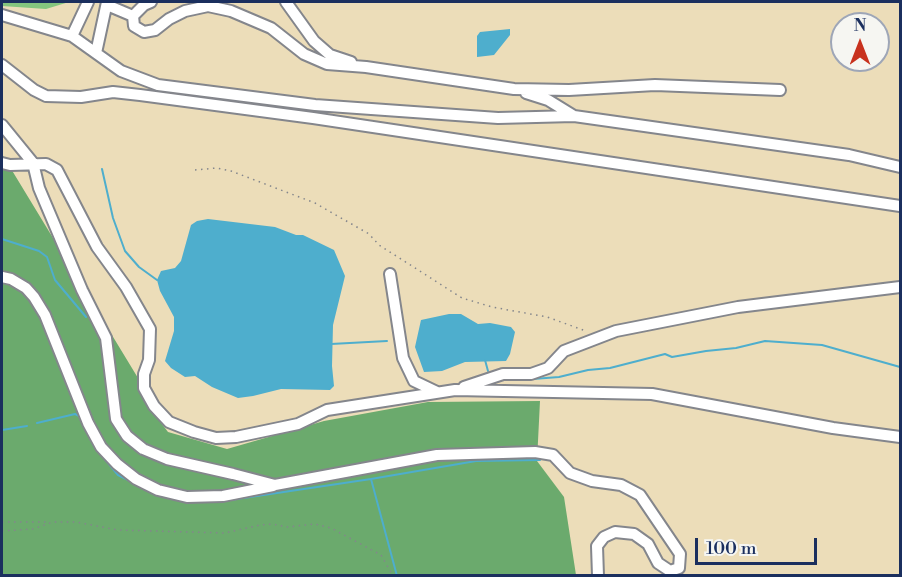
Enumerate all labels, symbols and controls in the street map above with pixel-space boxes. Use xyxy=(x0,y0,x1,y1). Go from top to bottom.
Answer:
north arrow xyxy=(830,12,890,72)
text: N xyxy=(854,16,866,36)
scale bar xyxy=(698,526,820,564)
text: 100 m xyxy=(706,537,757,560)

